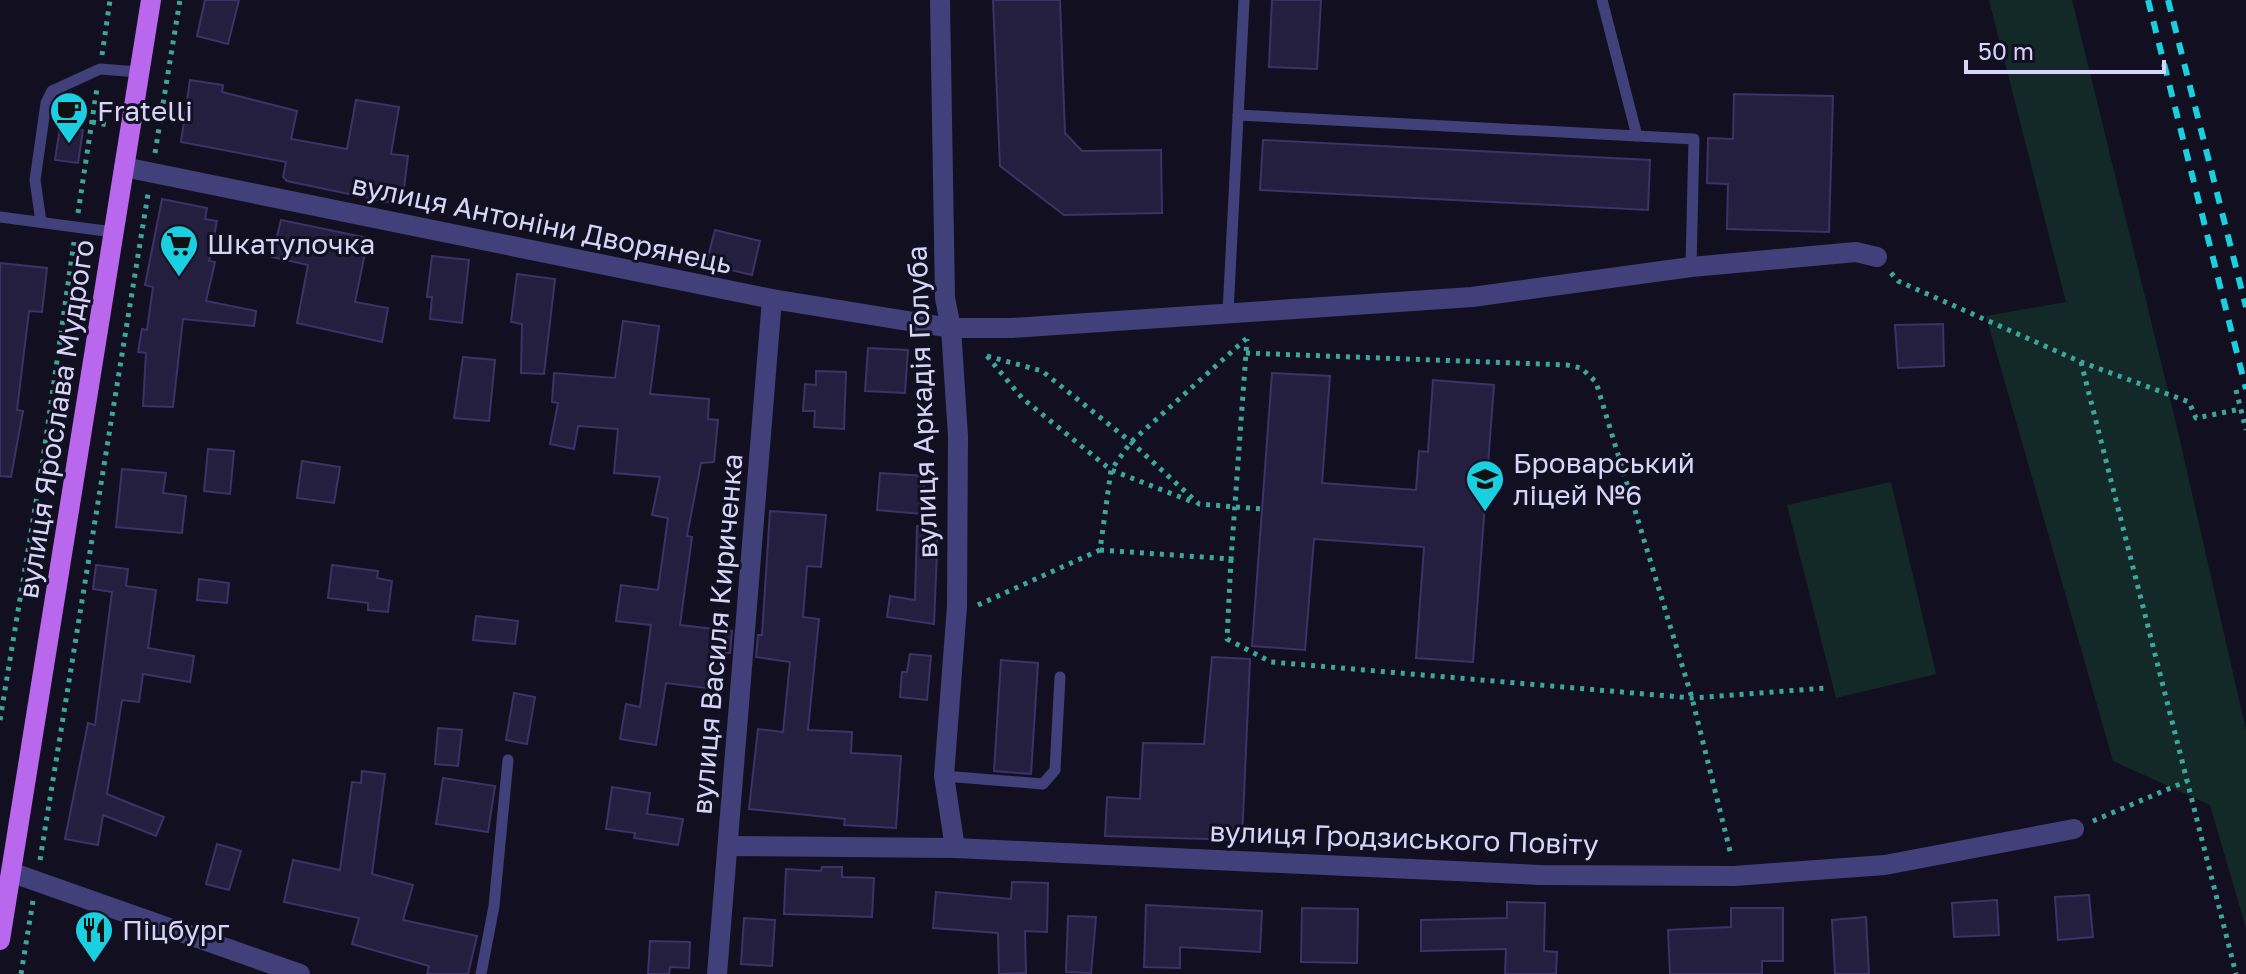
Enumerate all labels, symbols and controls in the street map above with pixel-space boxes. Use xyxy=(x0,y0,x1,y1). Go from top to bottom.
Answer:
scale bar xyxy=(1966,24,2164,74)
text: 50 m xyxy=(1978,36,2034,65)
cafe icon: Fratelli xyxy=(48,90,90,145)
place label: Fratelli xyxy=(97,94,193,127)
street label: вулиця Антоніни Дворянець xyxy=(349,167,735,280)
supermarket icon: Шкатулочка xyxy=(158,223,200,278)
place label: Шкатулочка xyxy=(207,227,375,260)
street label: вулиця Ярослава Мудрого xyxy=(11,237,100,601)
street label: вулиця Аркадія Голуба xyxy=(900,245,943,559)
place label: Броварський ліцей №6 xyxy=(1513,446,1695,511)
street label: вулиця Василя Кириченка xyxy=(684,452,749,816)
school or university icon: Броварський ліцей №6 xyxy=(1464,458,1506,513)
street label: вулиця Гродзиського Повіту xyxy=(1209,814,1599,861)
restaurant icon: Піцбург xyxy=(73,909,115,964)
place label: Піцбург xyxy=(122,913,230,946)

